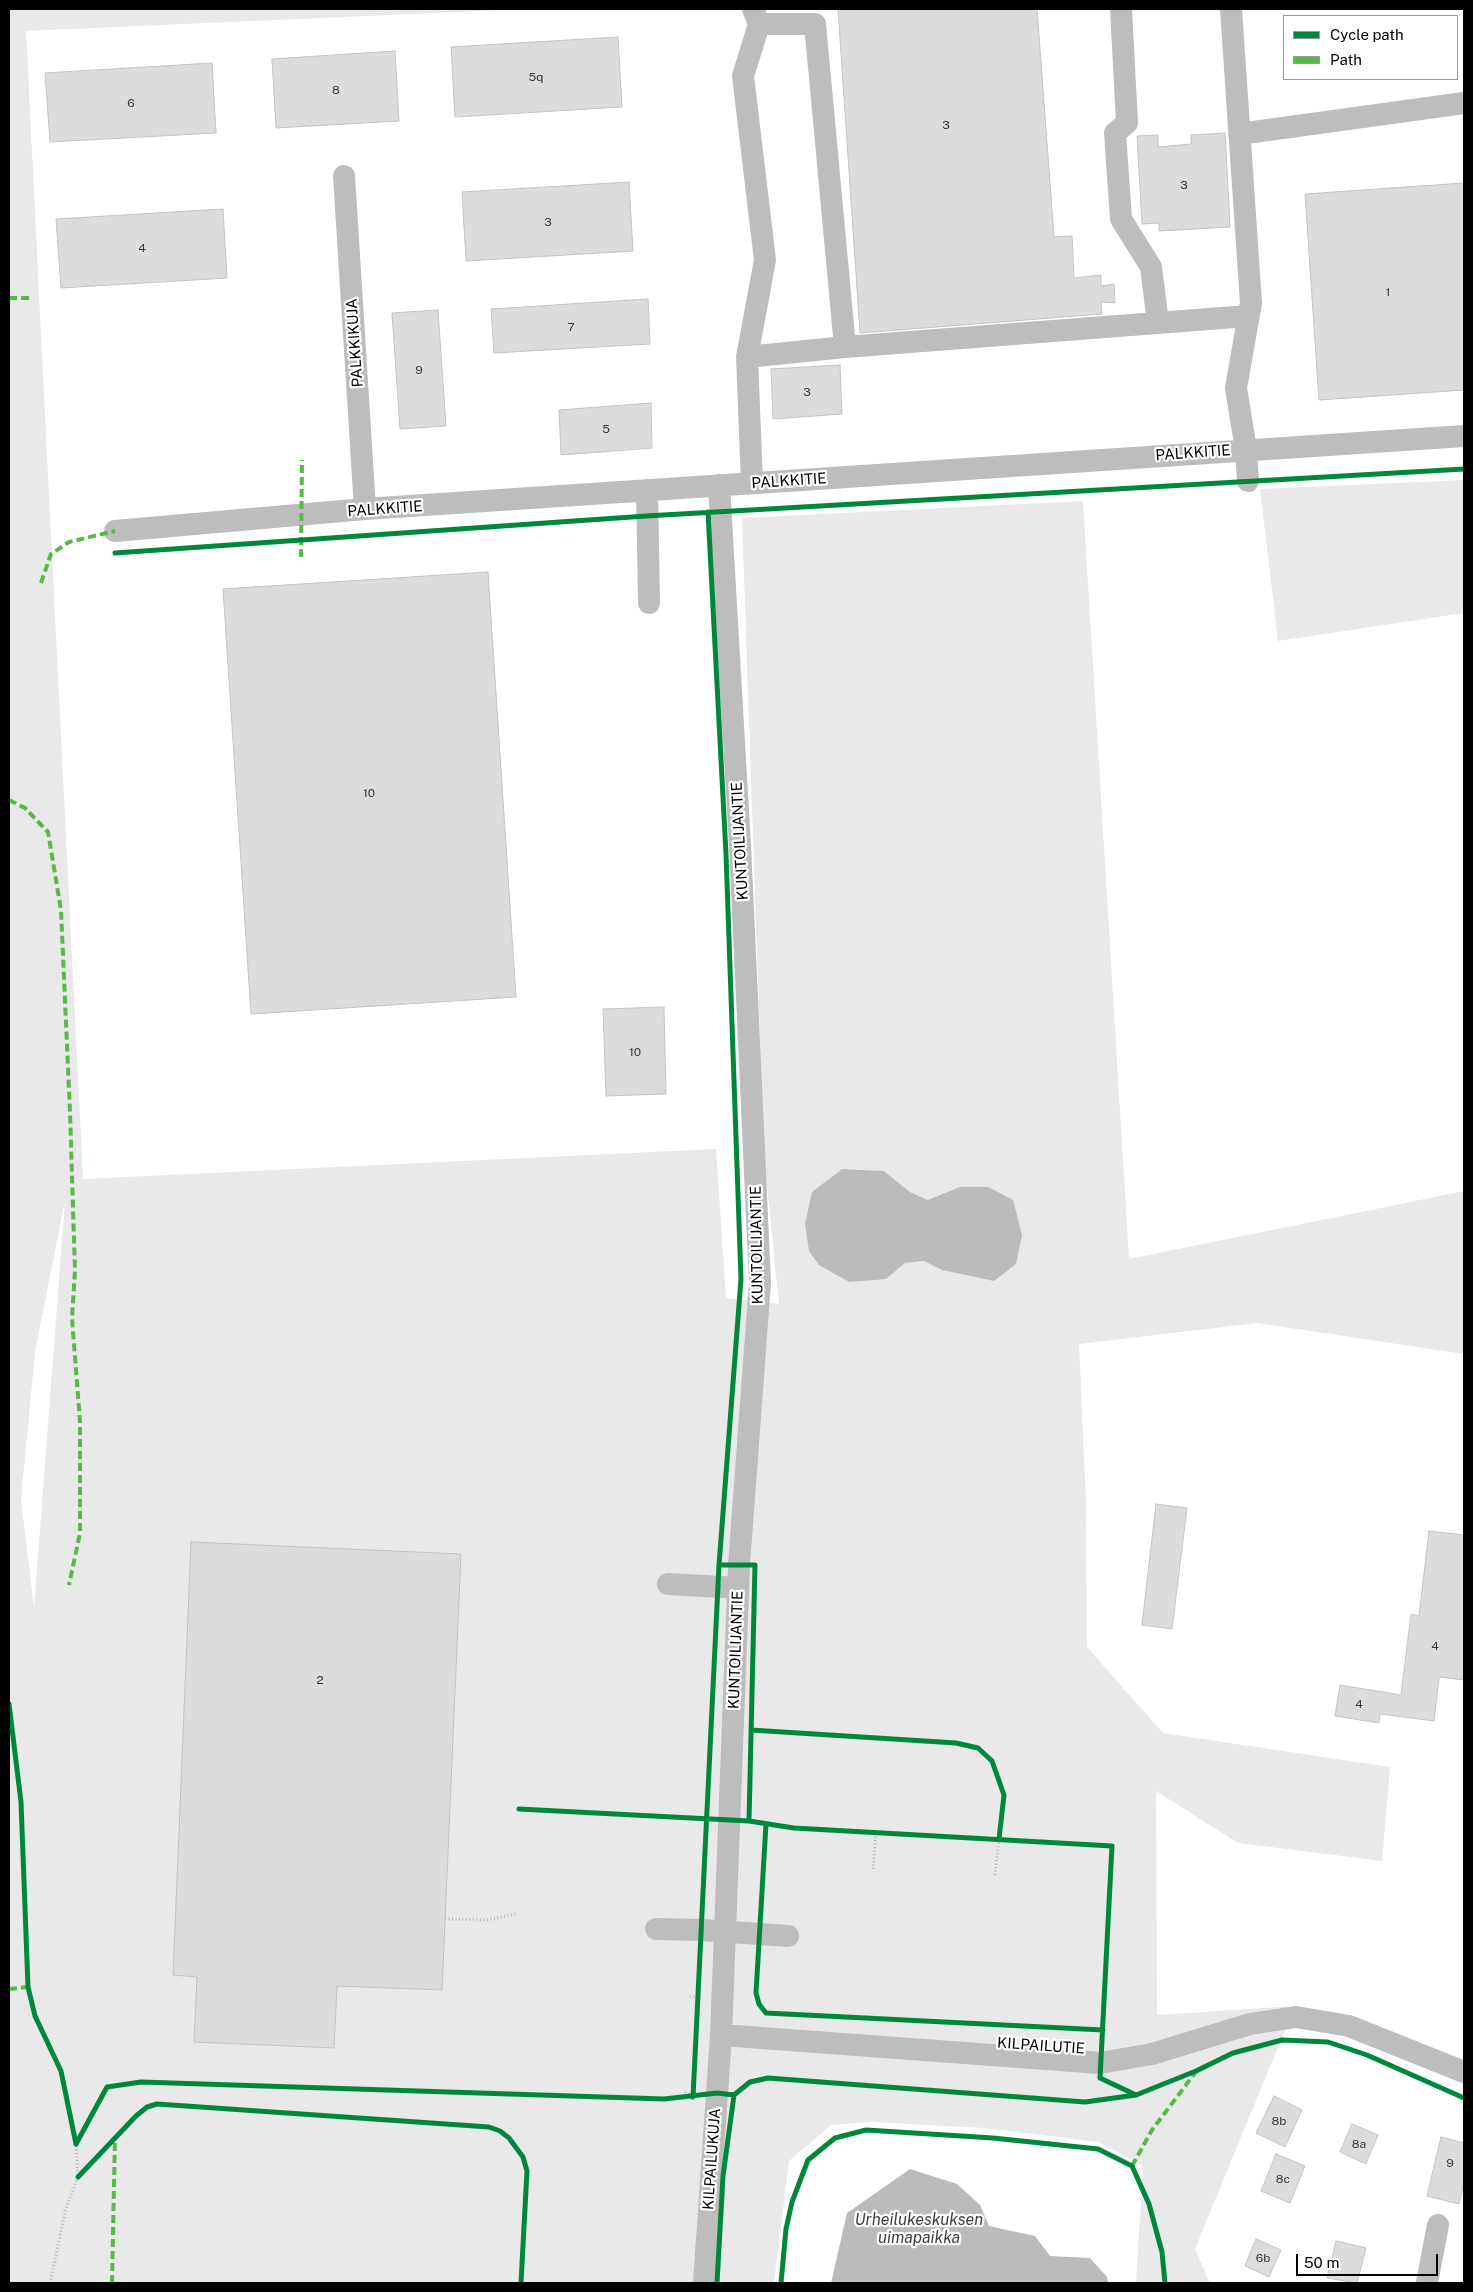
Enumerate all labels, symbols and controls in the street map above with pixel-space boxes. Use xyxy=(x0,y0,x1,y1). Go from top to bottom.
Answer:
legend xyxy=(1283,15,1458,80)
text: Cycle path xyxy=(1330,26,1404,43)
text: Path xyxy=(1330,51,1362,68)
house number: 5q xyxy=(529,70,543,84)
house number: 8 xyxy=(332,83,340,97)
house number: 6 xyxy=(127,96,135,110)
house number: 3 xyxy=(942,118,950,132)
house number: 3 xyxy=(1180,178,1188,192)
house number: 3 xyxy=(544,215,552,229)
house number: 4 xyxy=(138,241,146,255)
house number: 1 xyxy=(1386,285,1390,299)
street label: PALKKIKUJA xyxy=(343,298,367,388)
house number: 7 xyxy=(567,320,575,334)
house number: 9 xyxy=(415,363,423,377)
house number: 3 xyxy=(803,385,811,399)
house number: 5 xyxy=(602,422,610,436)
street label: PALKKITIE xyxy=(1155,441,1231,465)
street label: PALKKITIE xyxy=(751,469,827,493)
street label: PALKKITIE xyxy=(347,497,423,521)
street label: KUNTOILIJANTIE xyxy=(728,781,752,901)
house number: 10 xyxy=(363,786,375,800)
house number: 10 xyxy=(629,1045,641,1059)
street label: KUNTOILIJANTIE xyxy=(747,1186,767,1304)
street label: KUNTOILIJANTIE xyxy=(725,1590,747,1710)
house number: 4 xyxy=(1431,1639,1439,1653)
house number: 2 xyxy=(316,1673,324,1687)
house number: 4 xyxy=(1355,1697,1363,1711)
street label: KILPAILUTIE xyxy=(996,2034,1086,2058)
street label: KILPAILUKUJA xyxy=(699,2108,725,2210)
house number: 8b xyxy=(1272,2114,1286,2128)
house number: 8a xyxy=(1352,2137,1366,2151)
house number: 9 xyxy=(1446,2156,1454,2170)
house number: 8c xyxy=(1276,2172,1290,2186)
water label: Urheilukeskuksen uimapaikka xyxy=(855,2210,983,2248)
scale bar xyxy=(1298,2244,1440,2276)
house number: 6b xyxy=(1256,2251,1270,2265)
text: 50 m xyxy=(1304,2254,1339,2271)

